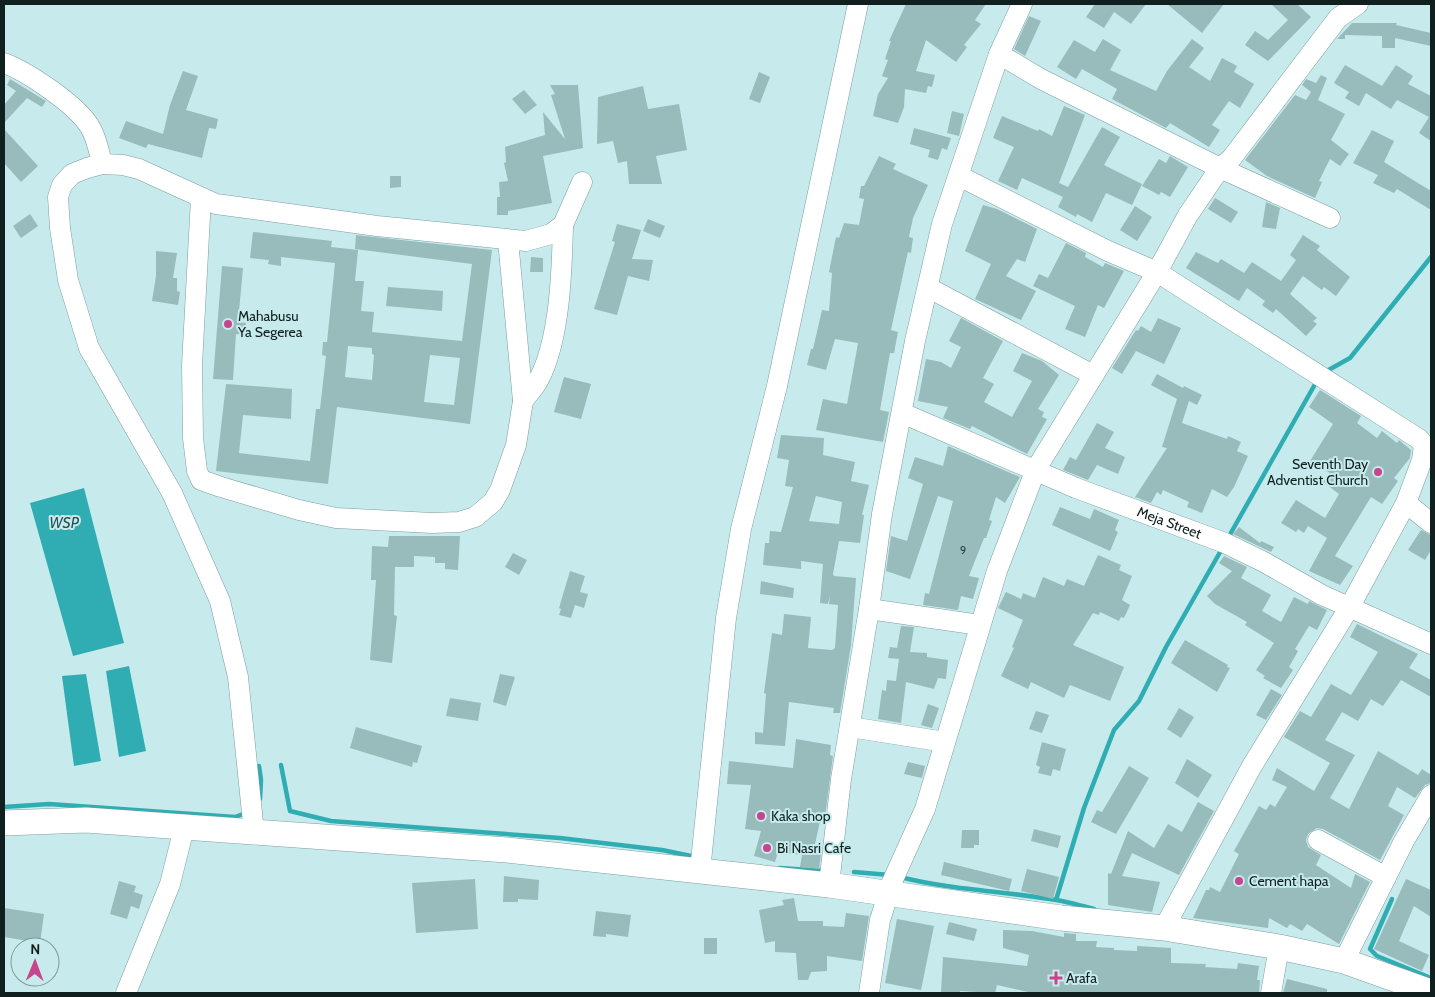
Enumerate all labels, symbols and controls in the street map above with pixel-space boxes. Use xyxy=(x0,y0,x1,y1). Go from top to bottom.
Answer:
place label: Mahabusu Ya Segerea xyxy=(237,307,303,341)
marker: Mahabusu Ya Segerea xyxy=(222,318,234,330)
place label: Seventh Day Adventist Church xyxy=(1267,455,1368,489)
marker: Seventh Day Adventist Church xyxy=(1372,466,1384,478)
street label: Meja Street xyxy=(1135,502,1204,543)
water label: WSP xyxy=(49,514,80,532)
house number: 9 xyxy=(960,543,966,557)
place label: Kaka shop xyxy=(771,807,831,825)
marker: Kaka shop xyxy=(755,810,767,822)
place label: Bi Nasri Cafe xyxy=(777,839,851,857)
marker: Bi Nasri Cafe xyxy=(761,842,773,854)
place label: Cement hapa xyxy=(1249,872,1329,890)
marker: Cement hapa xyxy=(1233,875,1245,887)
north arrow xyxy=(10,937,60,987)
text: N xyxy=(30,940,40,958)
place label: Arafa xyxy=(1066,969,1097,987)
marker: Arafa xyxy=(1050,972,1062,984)

